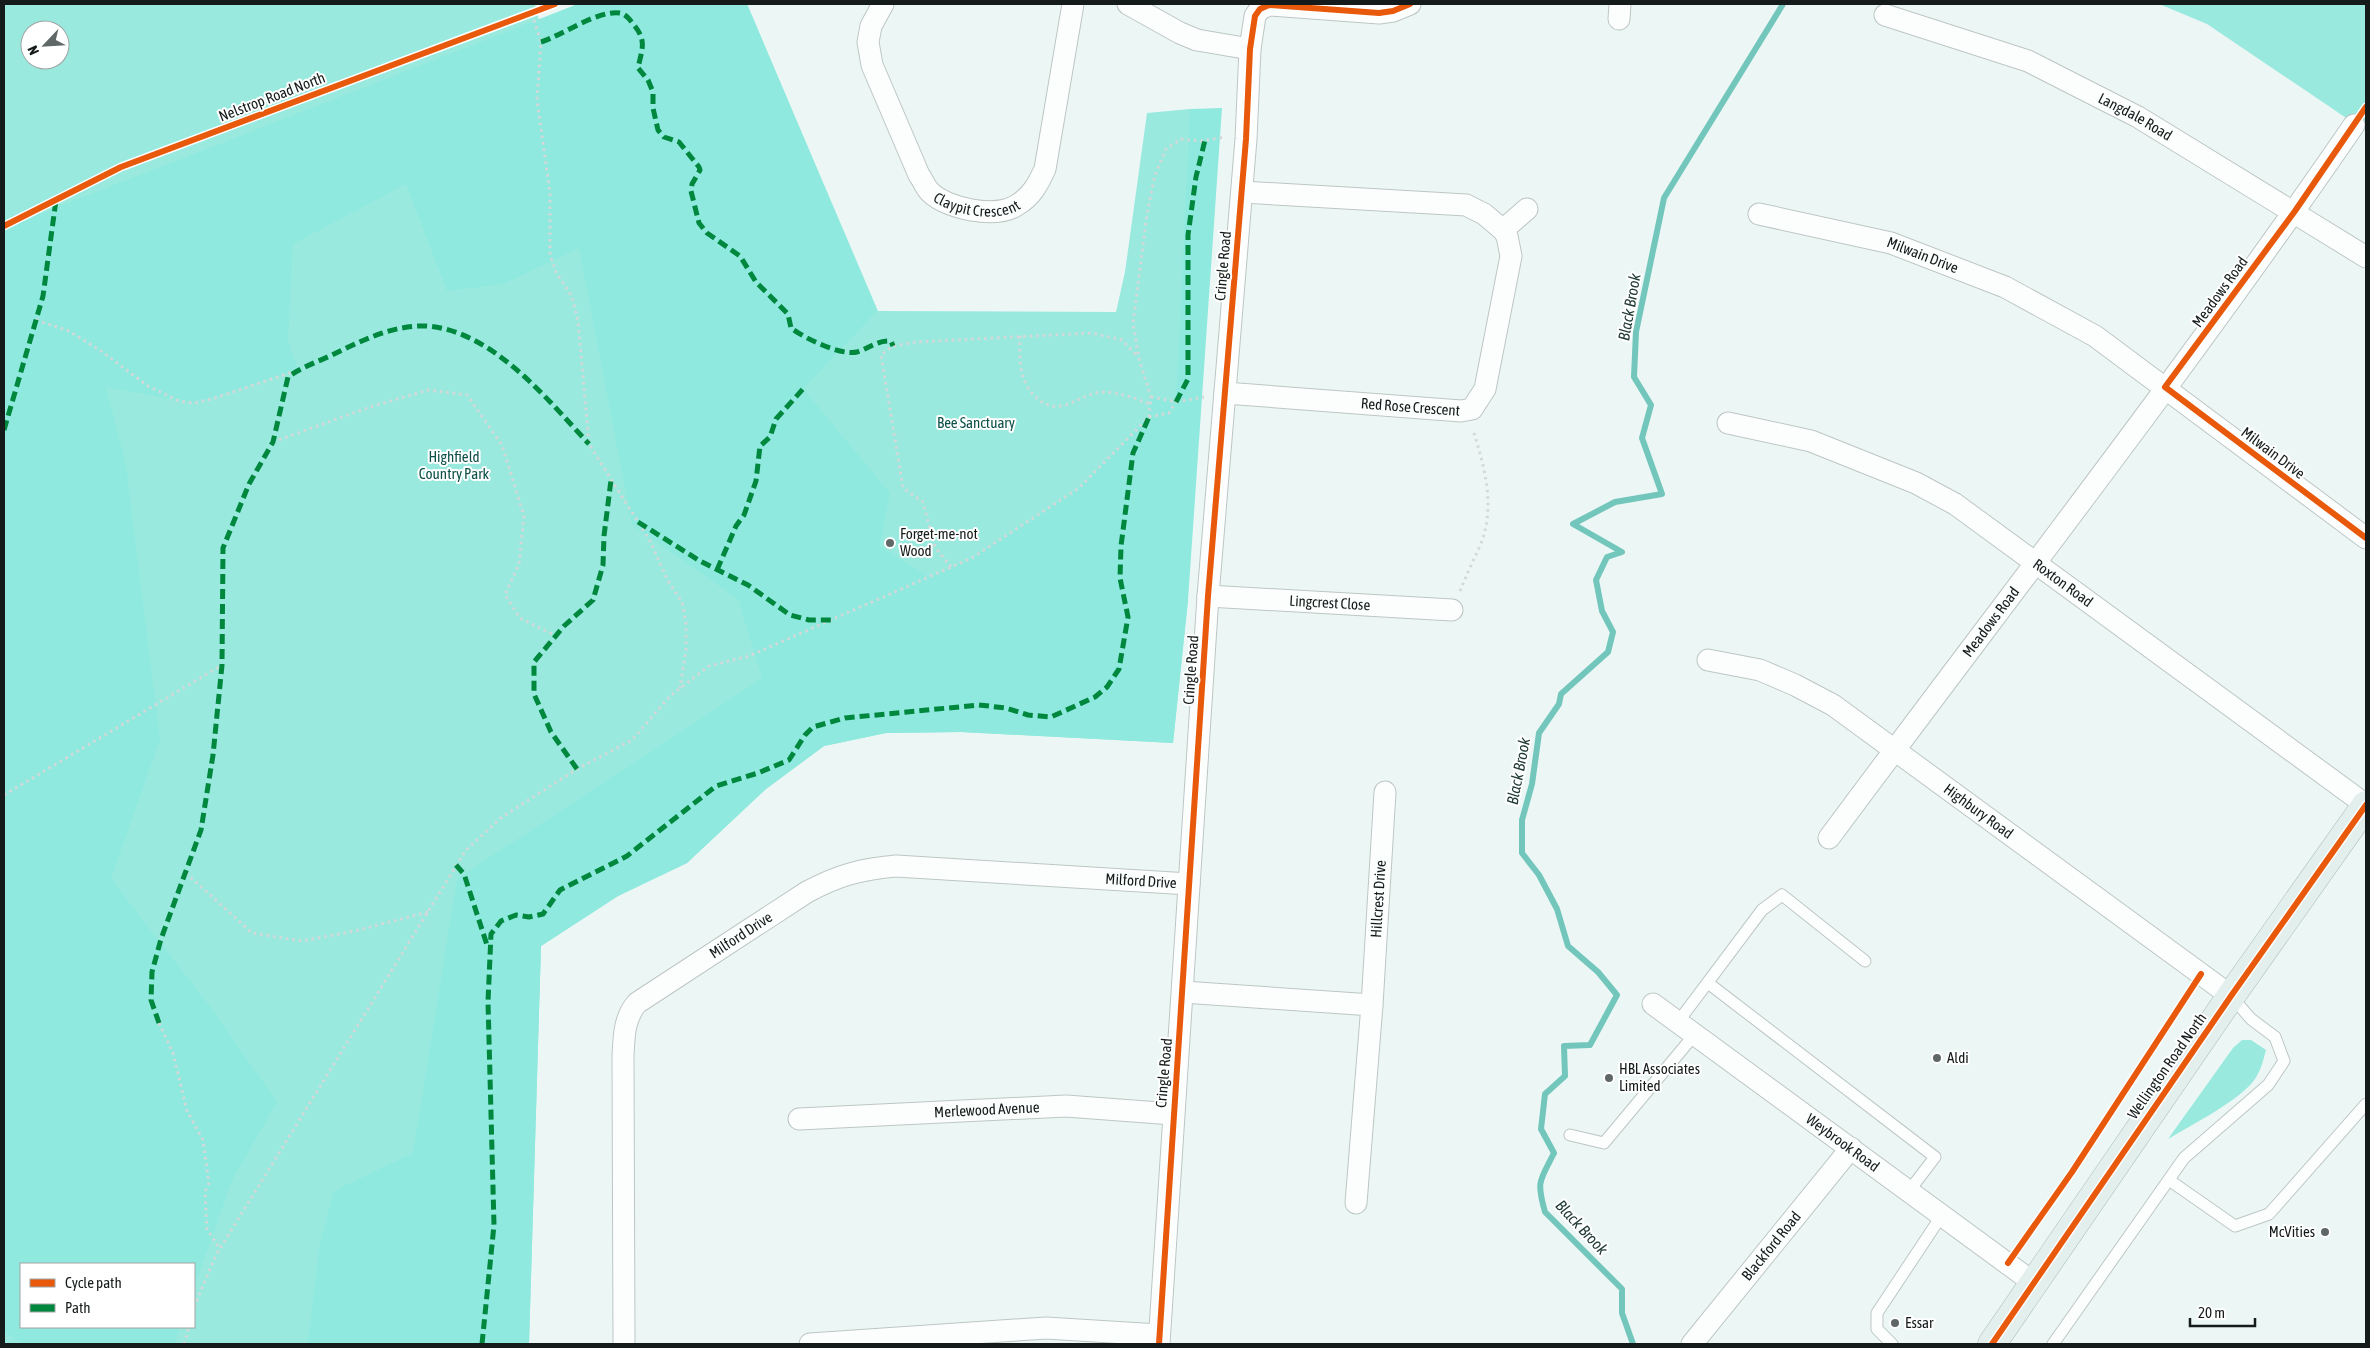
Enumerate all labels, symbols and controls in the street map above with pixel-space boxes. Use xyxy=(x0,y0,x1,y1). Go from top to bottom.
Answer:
north arrow xyxy=(20,20,70,70)
text: N xyxy=(24,43,42,58)
street label: Nelstrop Road North xyxy=(216,68,327,125)
street label: Langdale Road xyxy=(2096,89,2175,144)
street label: Claypit Crescent xyxy=(931,189,1023,220)
street label: Cringle Road xyxy=(1211,231,1234,301)
street label: Milwain Drive xyxy=(1885,233,1961,276)
street label: Meadows Road xyxy=(2188,253,2251,330)
water label: Black Brook xyxy=(1614,271,1644,342)
street label: Red Rose Crescent xyxy=(1360,394,1461,419)
park label: Bee Sanctuary xyxy=(937,414,1015,431)
street label: Milwain Drive xyxy=(2238,423,2309,482)
park label: Highfield Country Park xyxy=(419,448,490,482)
place label: Forget-me-not Wood xyxy=(900,525,978,559)
marker: Forget-me-not Wood xyxy=(884,537,896,549)
street label: Roxton Road xyxy=(2030,555,2096,610)
street label: Meadows Road xyxy=(1959,583,2022,660)
street label: Lingcrest Close xyxy=(1289,592,1371,613)
street label: Cringle Road xyxy=(1180,635,1201,705)
water label: Black Brook xyxy=(1503,735,1534,806)
street label: Highbury Road xyxy=(1941,780,2017,842)
street label: Hillcrest Drive xyxy=(1367,859,1389,938)
street label: Milford Drive xyxy=(1105,870,1177,891)
street label: Milford Drive xyxy=(706,908,775,961)
street label: Wellington Road North xyxy=(2124,1009,2210,1122)
street label: Cringle Road xyxy=(1152,1038,1175,1108)
place label: Aldi xyxy=(1947,1049,1969,1066)
marker: Aldi xyxy=(1931,1052,1943,1064)
place label: HBL Associates Limited xyxy=(1619,1060,1700,1094)
marker: HBL Associates Limited xyxy=(1603,1072,1615,1084)
street label: Merlewood Avenue xyxy=(934,1098,1040,1120)
street label: Weybrook Road xyxy=(1803,1110,1883,1175)
water label: Black Brook xyxy=(1552,1196,1612,1259)
street label: Blackford Road xyxy=(1738,1208,1804,1284)
place label: McVities xyxy=(2269,1223,2315,1240)
marker: McVities xyxy=(2319,1226,2331,1238)
legend xyxy=(20,1263,195,1328)
text: Cycle path xyxy=(65,1274,122,1291)
scale bar xyxy=(2190,1296,2255,1328)
text: Path xyxy=(65,1299,91,1316)
text: 20 m xyxy=(2198,1304,2225,1321)
place label: Essar xyxy=(1905,1314,1934,1331)
marker: Essar xyxy=(1889,1317,1901,1329)

